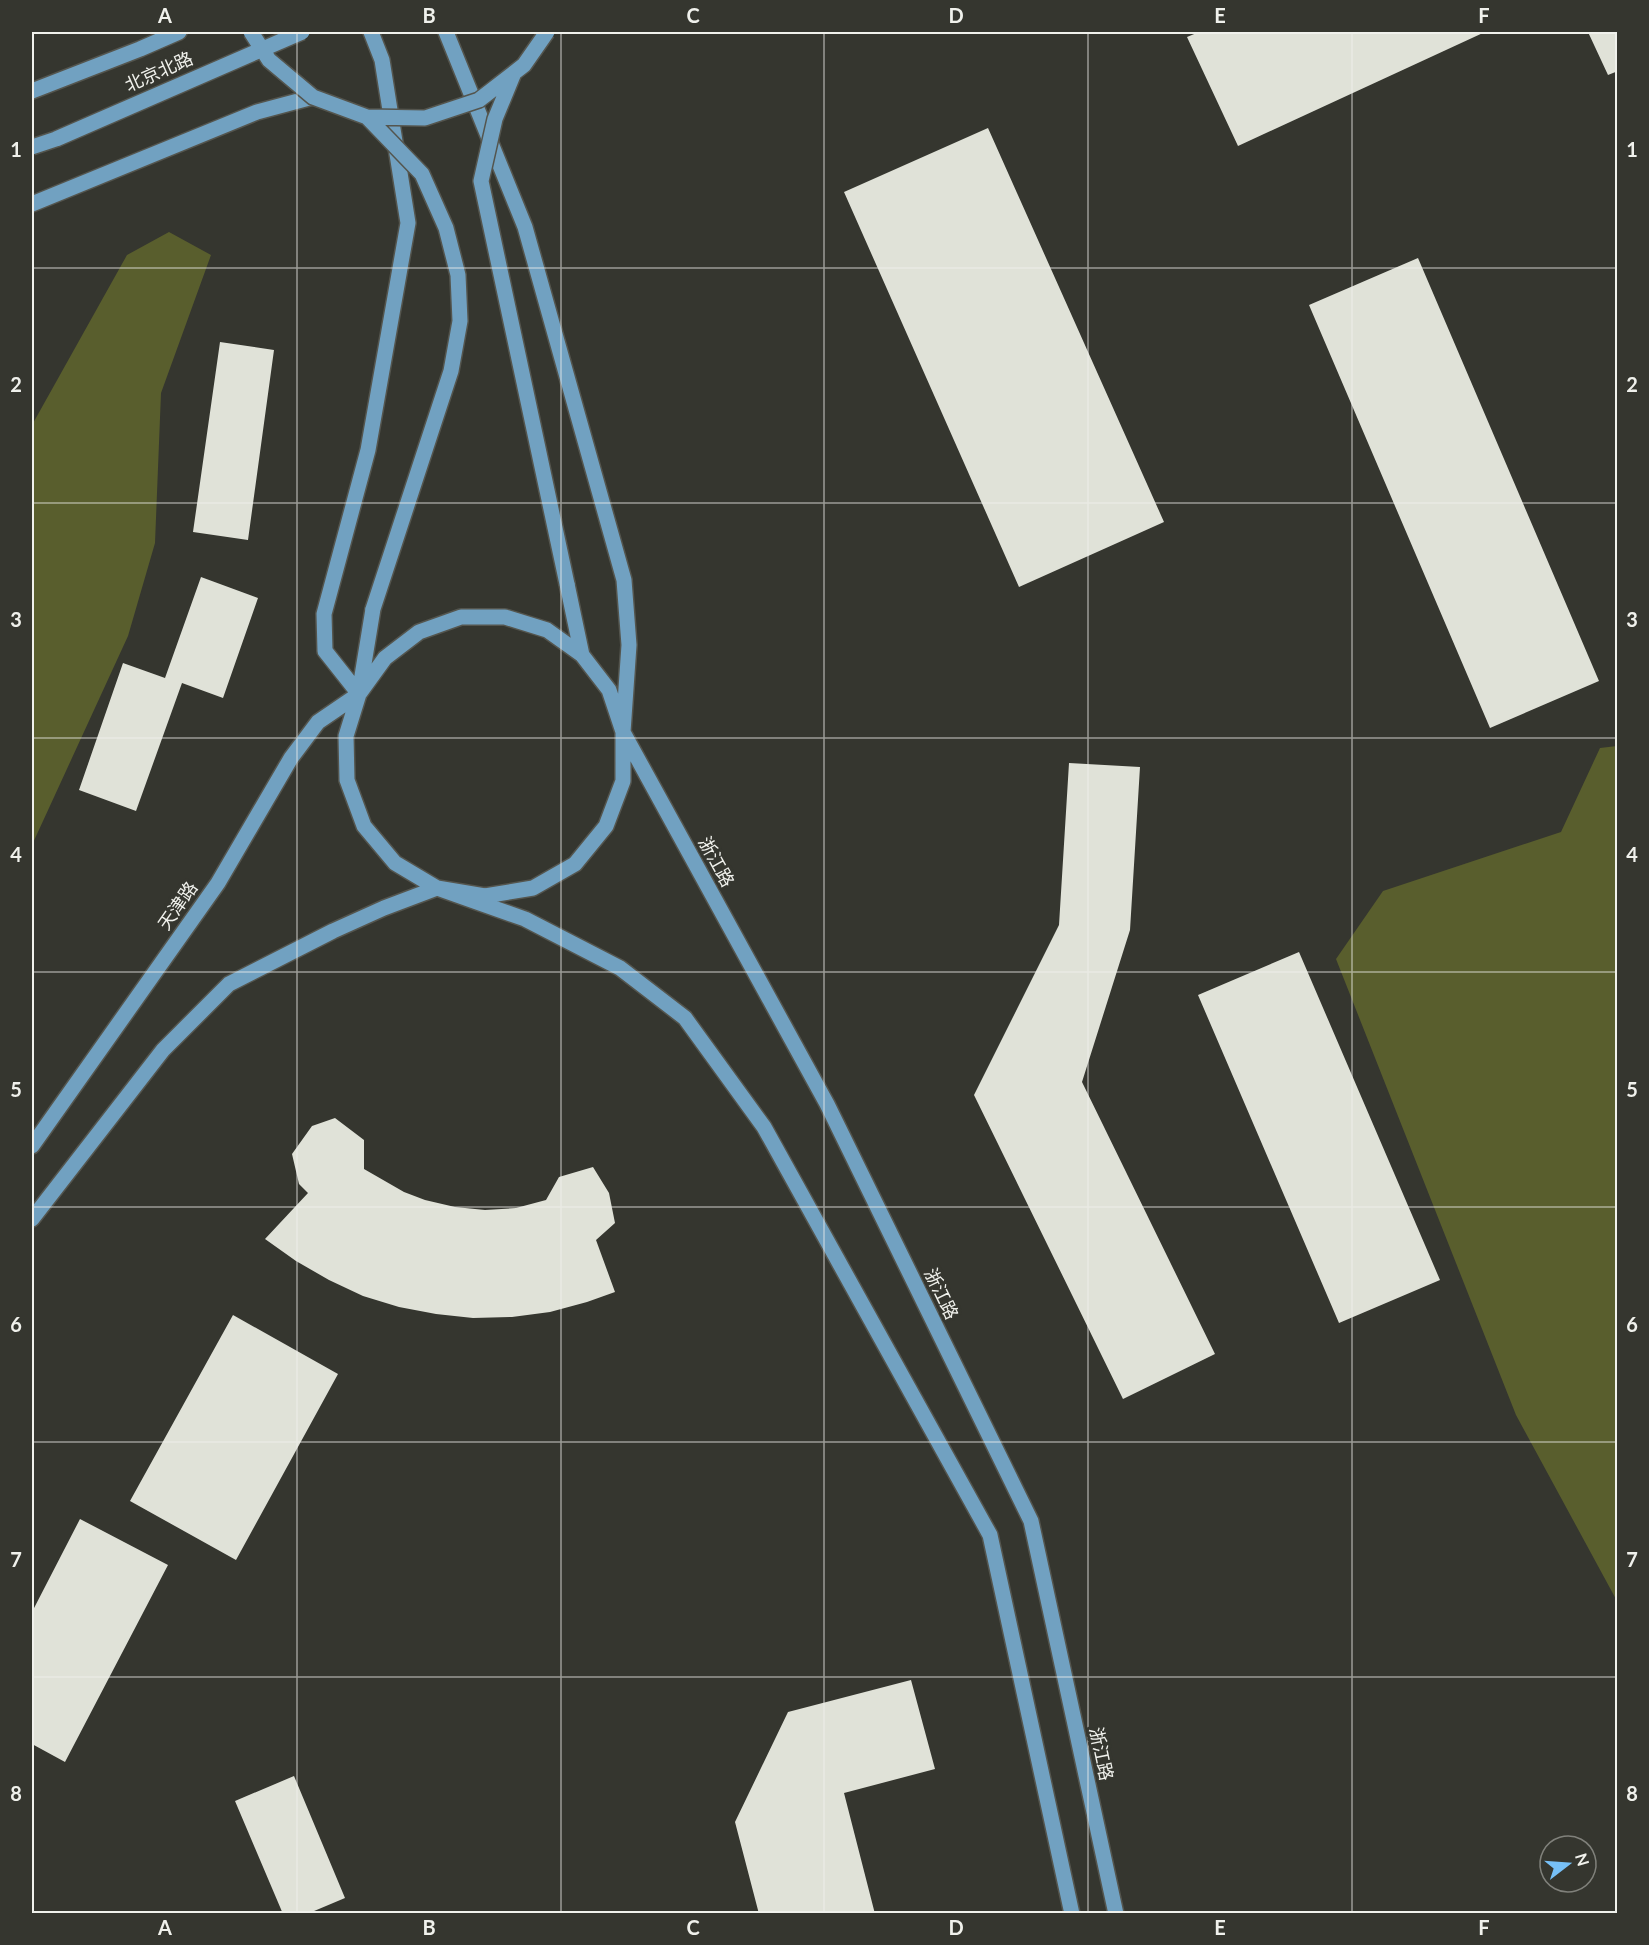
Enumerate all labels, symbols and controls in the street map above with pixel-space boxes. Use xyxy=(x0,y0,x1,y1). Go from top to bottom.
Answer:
text: A xyxy=(157,3,172,27)
text: B xyxy=(422,3,436,27)
text: C xyxy=(686,3,700,27)
text: D xyxy=(948,3,964,27)
text: E xyxy=(1214,3,1226,27)
text: F xyxy=(1478,3,1490,27)
street label: 北京北路 xyxy=(121,46,196,96)
text: 1 xyxy=(10,137,22,161)
text: 1 xyxy=(1626,137,1638,161)
text: 2 xyxy=(10,372,22,396)
text: 2 xyxy=(1626,372,1638,396)
text: 3 xyxy=(10,607,22,631)
text: 3 xyxy=(1626,607,1638,631)
street label: 浙江路 xyxy=(694,833,740,890)
text: 4 xyxy=(10,842,22,866)
text: 4 xyxy=(1626,842,1638,866)
street label: 天津路 xyxy=(153,877,202,934)
text: 5 xyxy=(10,1077,22,1101)
text: 5 xyxy=(1626,1077,1638,1101)
street label: 浙江路 xyxy=(920,1264,964,1323)
text: 6 xyxy=(10,1312,22,1336)
text: 6 xyxy=(1626,1312,1638,1336)
text: 7 xyxy=(10,1547,22,1571)
text: 7 xyxy=(1626,1547,1638,1571)
street label: 浙江路 xyxy=(1086,1725,1118,1782)
text: 8 xyxy=(10,1781,22,1805)
text: 8 xyxy=(1626,1781,1638,1805)
north arrow xyxy=(1538,1834,1598,1894)
text: N xyxy=(1572,1851,1594,1868)
text: A xyxy=(157,1915,172,1939)
text: B xyxy=(422,1915,436,1939)
text: C xyxy=(686,1915,700,1939)
text: D xyxy=(948,1915,964,1939)
text: E xyxy=(1214,1915,1226,1939)
text: F xyxy=(1478,1915,1490,1939)

